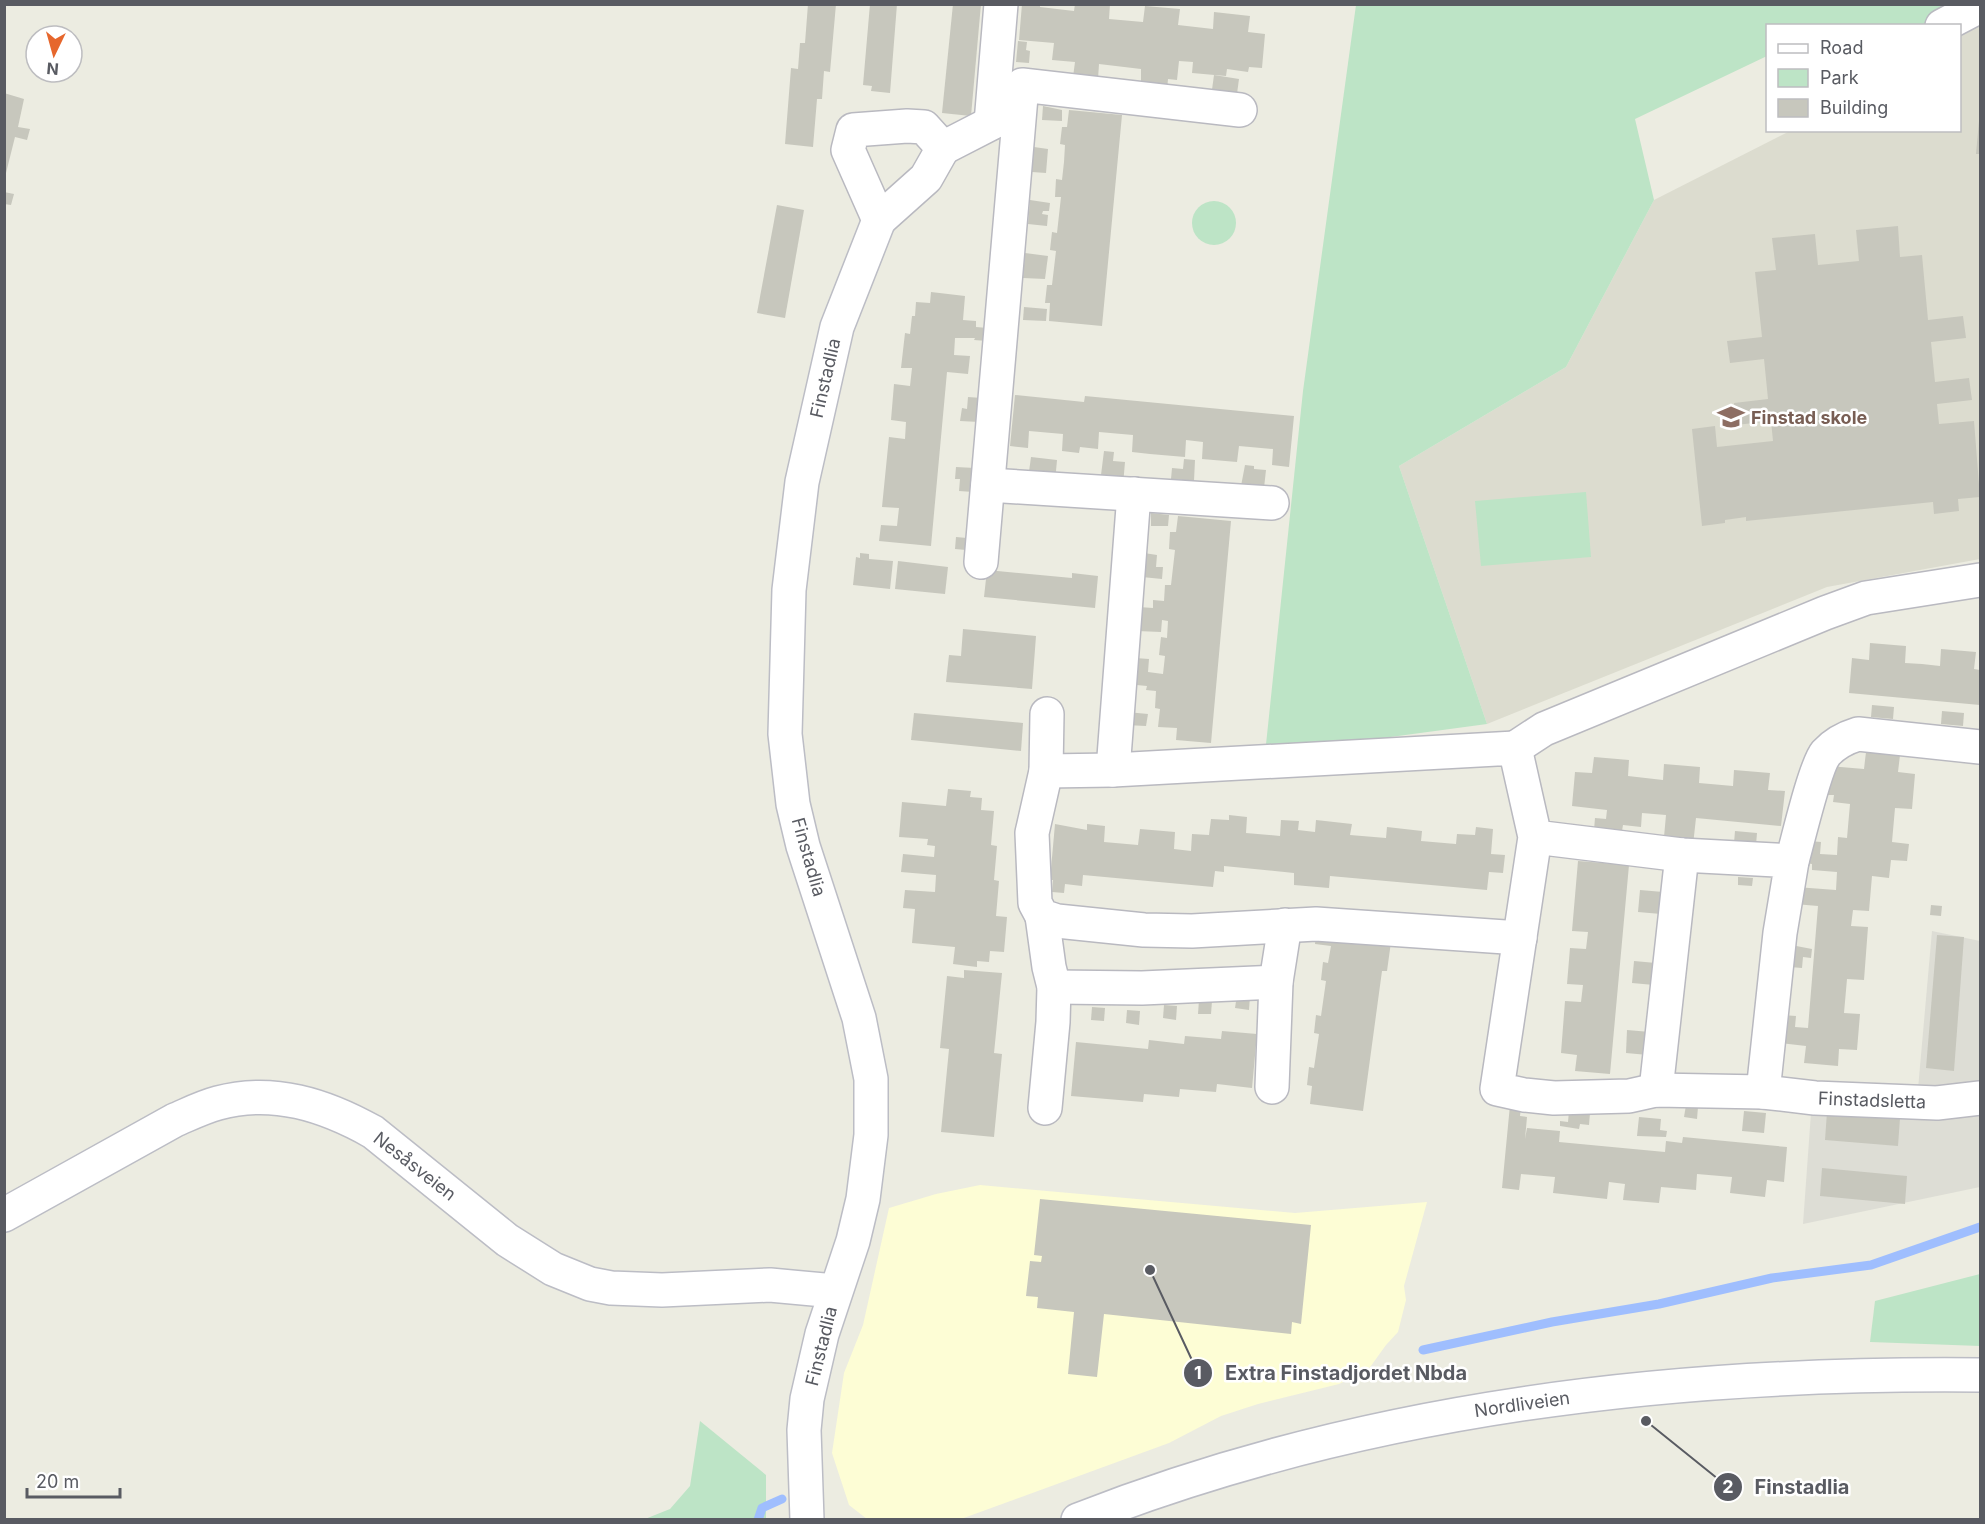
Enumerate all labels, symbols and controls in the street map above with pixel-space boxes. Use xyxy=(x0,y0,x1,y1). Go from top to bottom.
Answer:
north arrow xyxy=(24,24,84,84)
legend xyxy=(1766,24,1961,132)
text: Road xyxy=(1820,37,1863,58)
text: N xyxy=(46,58,60,79)
text: Park xyxy=(1820,67,1859,88)
text: Building xyxy=(1820,97,1888,118)
street label: Finstadlia xyxy=(806,336,844,420)
school or university icon: Finstad skole xyxy=(1716,402,1746,432)
place label: Finstad skole xyxy=(1751,407,1868,428)
street label: Finstadlia xyxy=(788,815,830,899)
street label: Finstadsletta xyxy=(1818,1088,1926,1112)
street label: Nesåsveien xyxy=(370,1127,460,1205)
street label: Finstadlia xyxy=(801,1304,841,1388)
callout: Extra Finstadjordet Nbda xyxy=(1183,1354,1479,1392)
text: Extra Finstadjordet Nbda xyxy=(1225,1361,1467,1385)
text: 1 xyxy=(1194,1362,1202,1383)
street label: Nordliveien xyxy=(1473,1387,1571,1421)
scale bar xyxy=(27,1461,120,1499)
callout: Finstadlia xyxy=(1713,1468,1861,1506)
text: 20 m xyxy=(36,1471,79,1492)
text: Finstadlia xyxy=(1755,1475,1849,1499)
text: 2 xyxy=(1722,1476,1734,1497)

